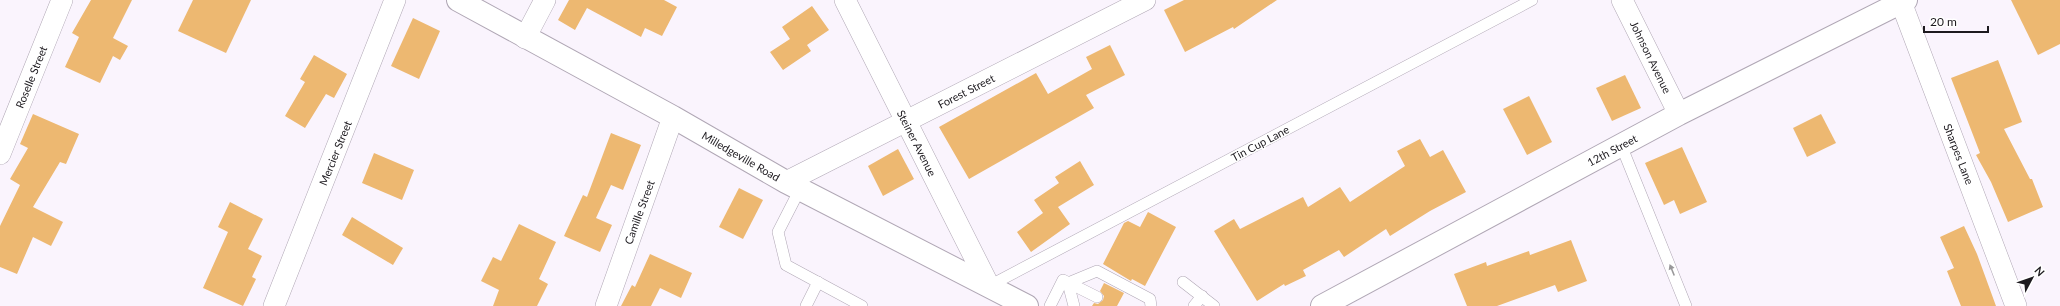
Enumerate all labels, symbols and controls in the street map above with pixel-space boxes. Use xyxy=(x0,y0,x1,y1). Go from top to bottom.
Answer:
scale bar xyxy=(1924,8,1988,34)
text: 20 m xyxy=(1930,14,1957,29)
street label: Johnson Avenue xyxy=(1628,19,1674,96)
street label: Roselle Street xyxy=(13,44,49,110)
street label: Forest Street xyxy=(935,71,997,111)
street label: Steiner Avenue xyxy=(895,108,939,178)
street label: Mercier Street xyxy=(316,119,354,187)
street label: Tin Cup Lane xyxy=(1229,122,1291,164)
street label: Sharpes Lane xyxy=(1941,122,1977,186)
street label: Milledgeville Road xyxy=(700,128,782,184)
street label: 12th Street xyxy=(1585,131,1639,169)
street label: Camille Street xyxy=(621,178,657,246)
north arrow xyxy=(2012,258,2052,298)
one-way arrow xyxy=(1668,263,1674,275)
text: N xyxy=(2032,264,2048,279)

